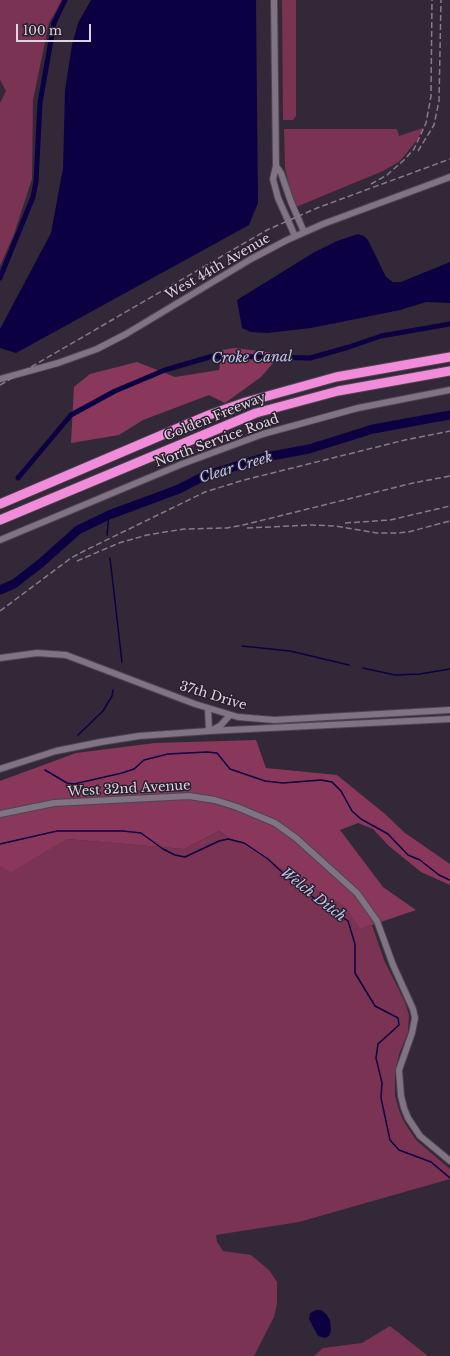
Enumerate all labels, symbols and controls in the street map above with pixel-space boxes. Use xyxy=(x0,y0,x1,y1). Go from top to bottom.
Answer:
scale bar xyxy=(18,16,93,42)
text: 100 m xyxy=(23,23,62,38)
street label: West 44th Avenue xyxy=(163,231,273,303)
water label: Croke Canal xyxy=(212,349,292,367)
street label: Golden Freeway xyxy=(162,389,268,445)
street label: North Service Road xyxy=(153,411,281,471)
water label: Clear Creek xyxy=(197,449,275,487)
street label: 37th Drive xyxy=(178,678,248,714)
street label: West 32nd Avenue xyxy=(67,778,191,800)
water label: Welch Ditch xyxy=(277,864,349,926)

